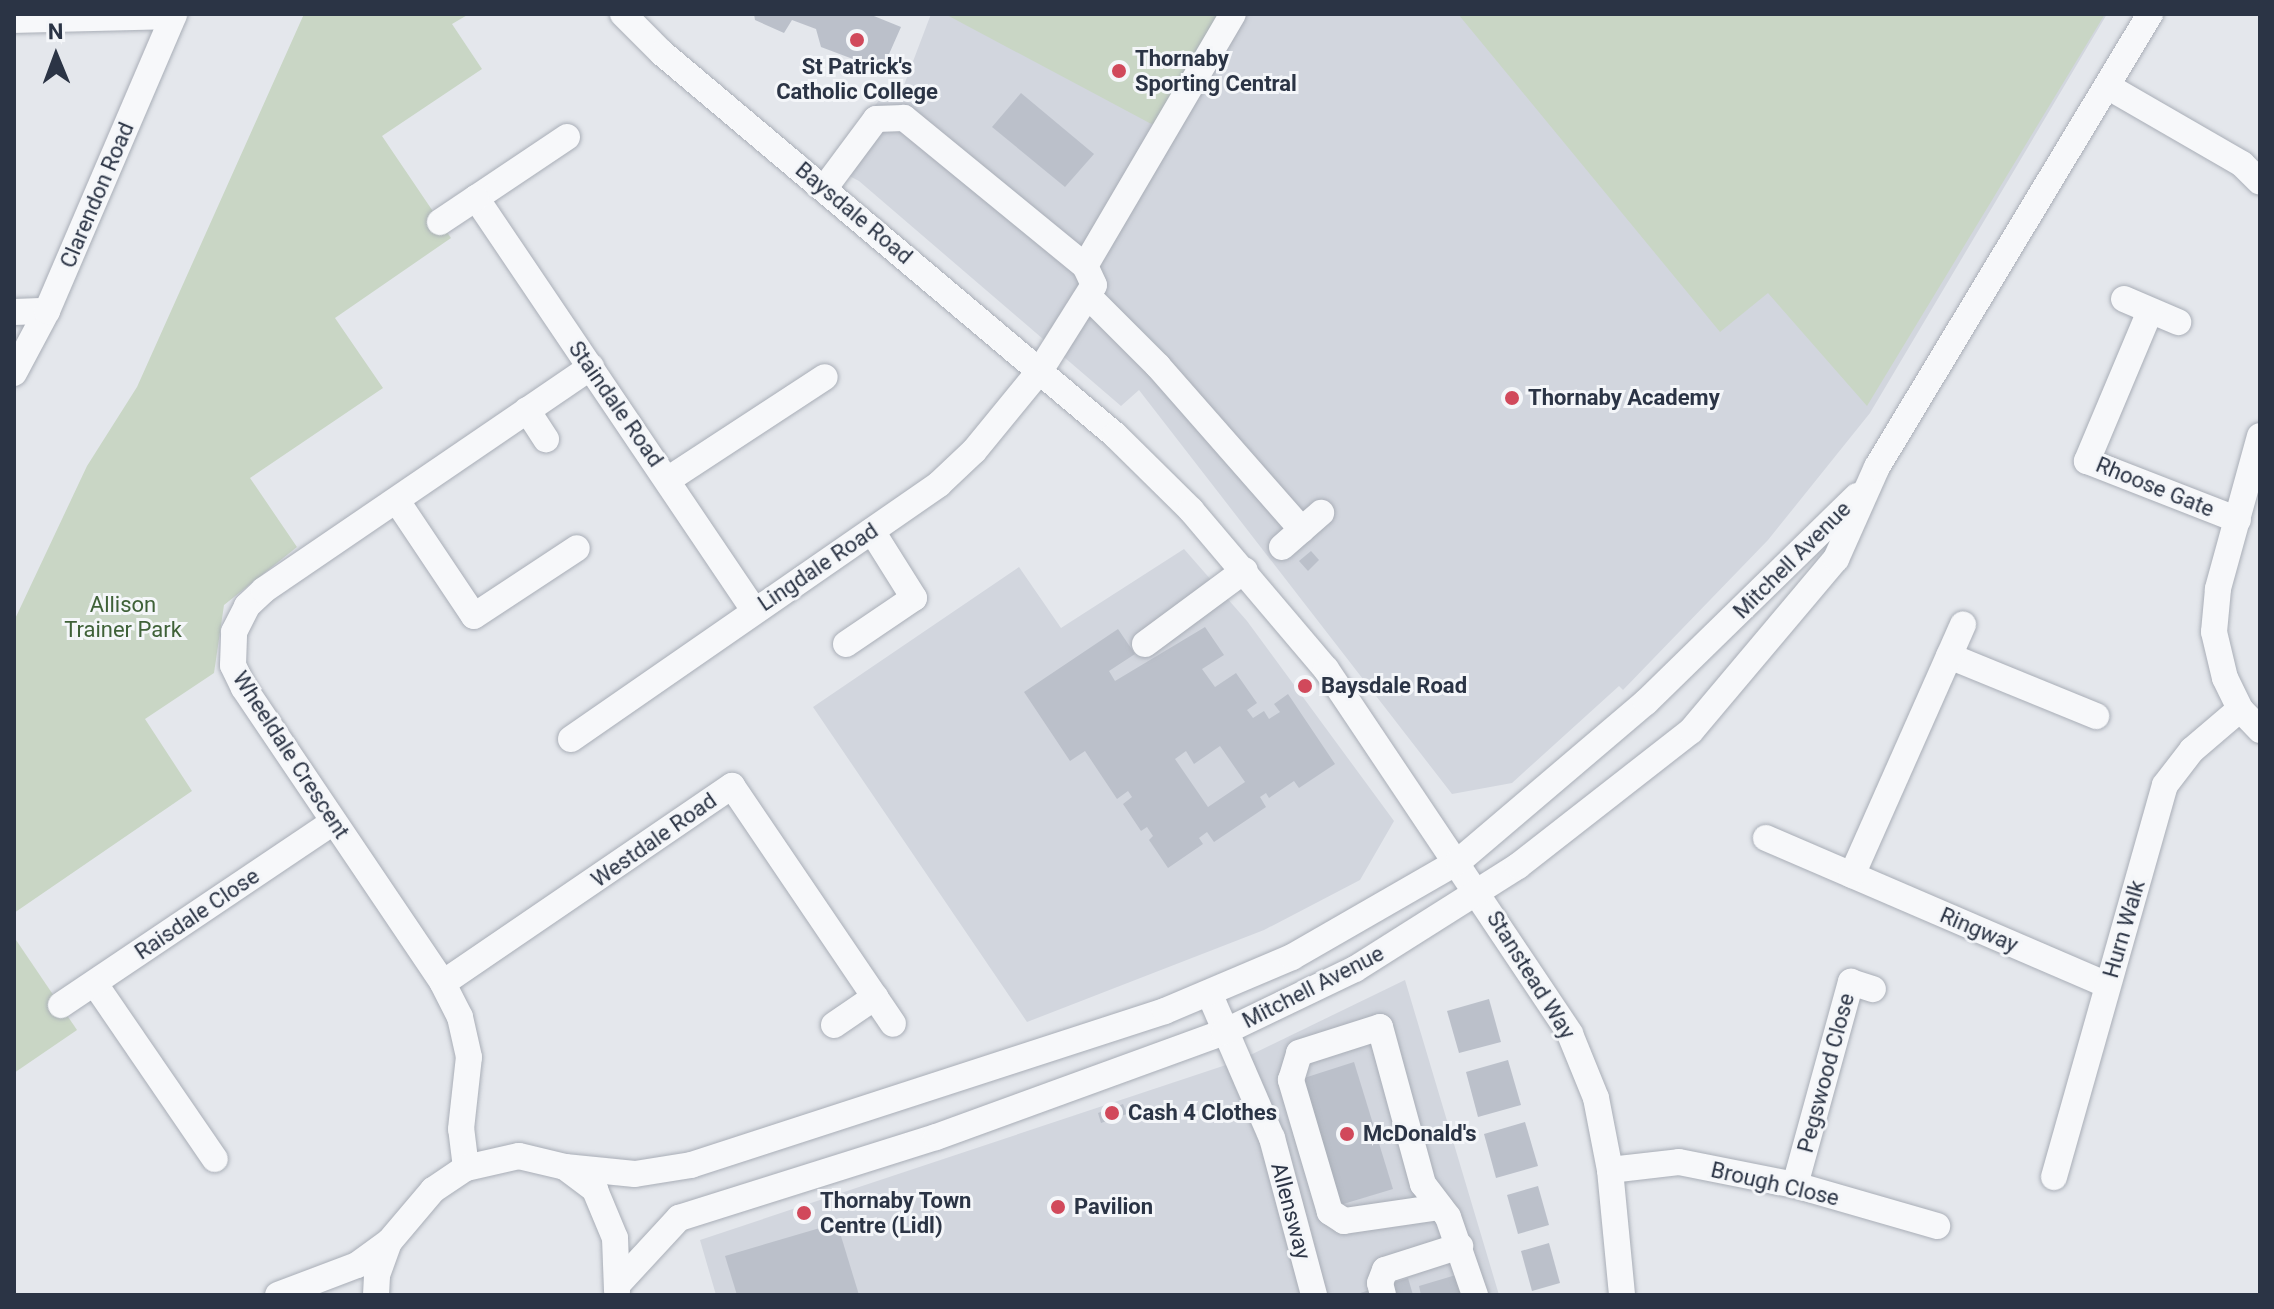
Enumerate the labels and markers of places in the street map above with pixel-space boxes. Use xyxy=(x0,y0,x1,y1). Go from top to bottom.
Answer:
marker: St Patrick's Catholic College xyxy=(848,31,866,49)
place label: Thornaby Sporting Central xyxy=(1135,45,1297,96)
place label: St Patrick's Catholic College xyxy=(776,53,938,104)
marker: Thornaby Sporting Central xyxy=(1110,62,1128,80)
place label: Thornaby Academy xyxy=(1528,385,1720,411)
marker: Thornaby Academy xyxy=(1503,389,1521,407)
place label: Baysdale Road xyxy=(1321,673,1467,699)
marker: Baysdale Road xyxy=(1296,677,1314,695)
place label: Cash 4 Clothes xyxy=(1128,1100,1277,1126)
marker: Cash 4 Clothes xyxy=(1103,1104,1121,1122)
place label: McDonald's xyxy=(1363,1121,1477,1147)
marker: McDonald's xyxy=(1338,1125,1356,1143)
place label: Thornaby Town Centre (Lidl) xyxy=(820,1187,972,1238)
place label: Pavilion xyxy=(1074,1194,1153,1220)
marker: Pavilion xyxy=(1049,1198,1067,1216)
marker: Thornaby Town Centre (Lidl) xyxy=(795,1204,813,1222)

